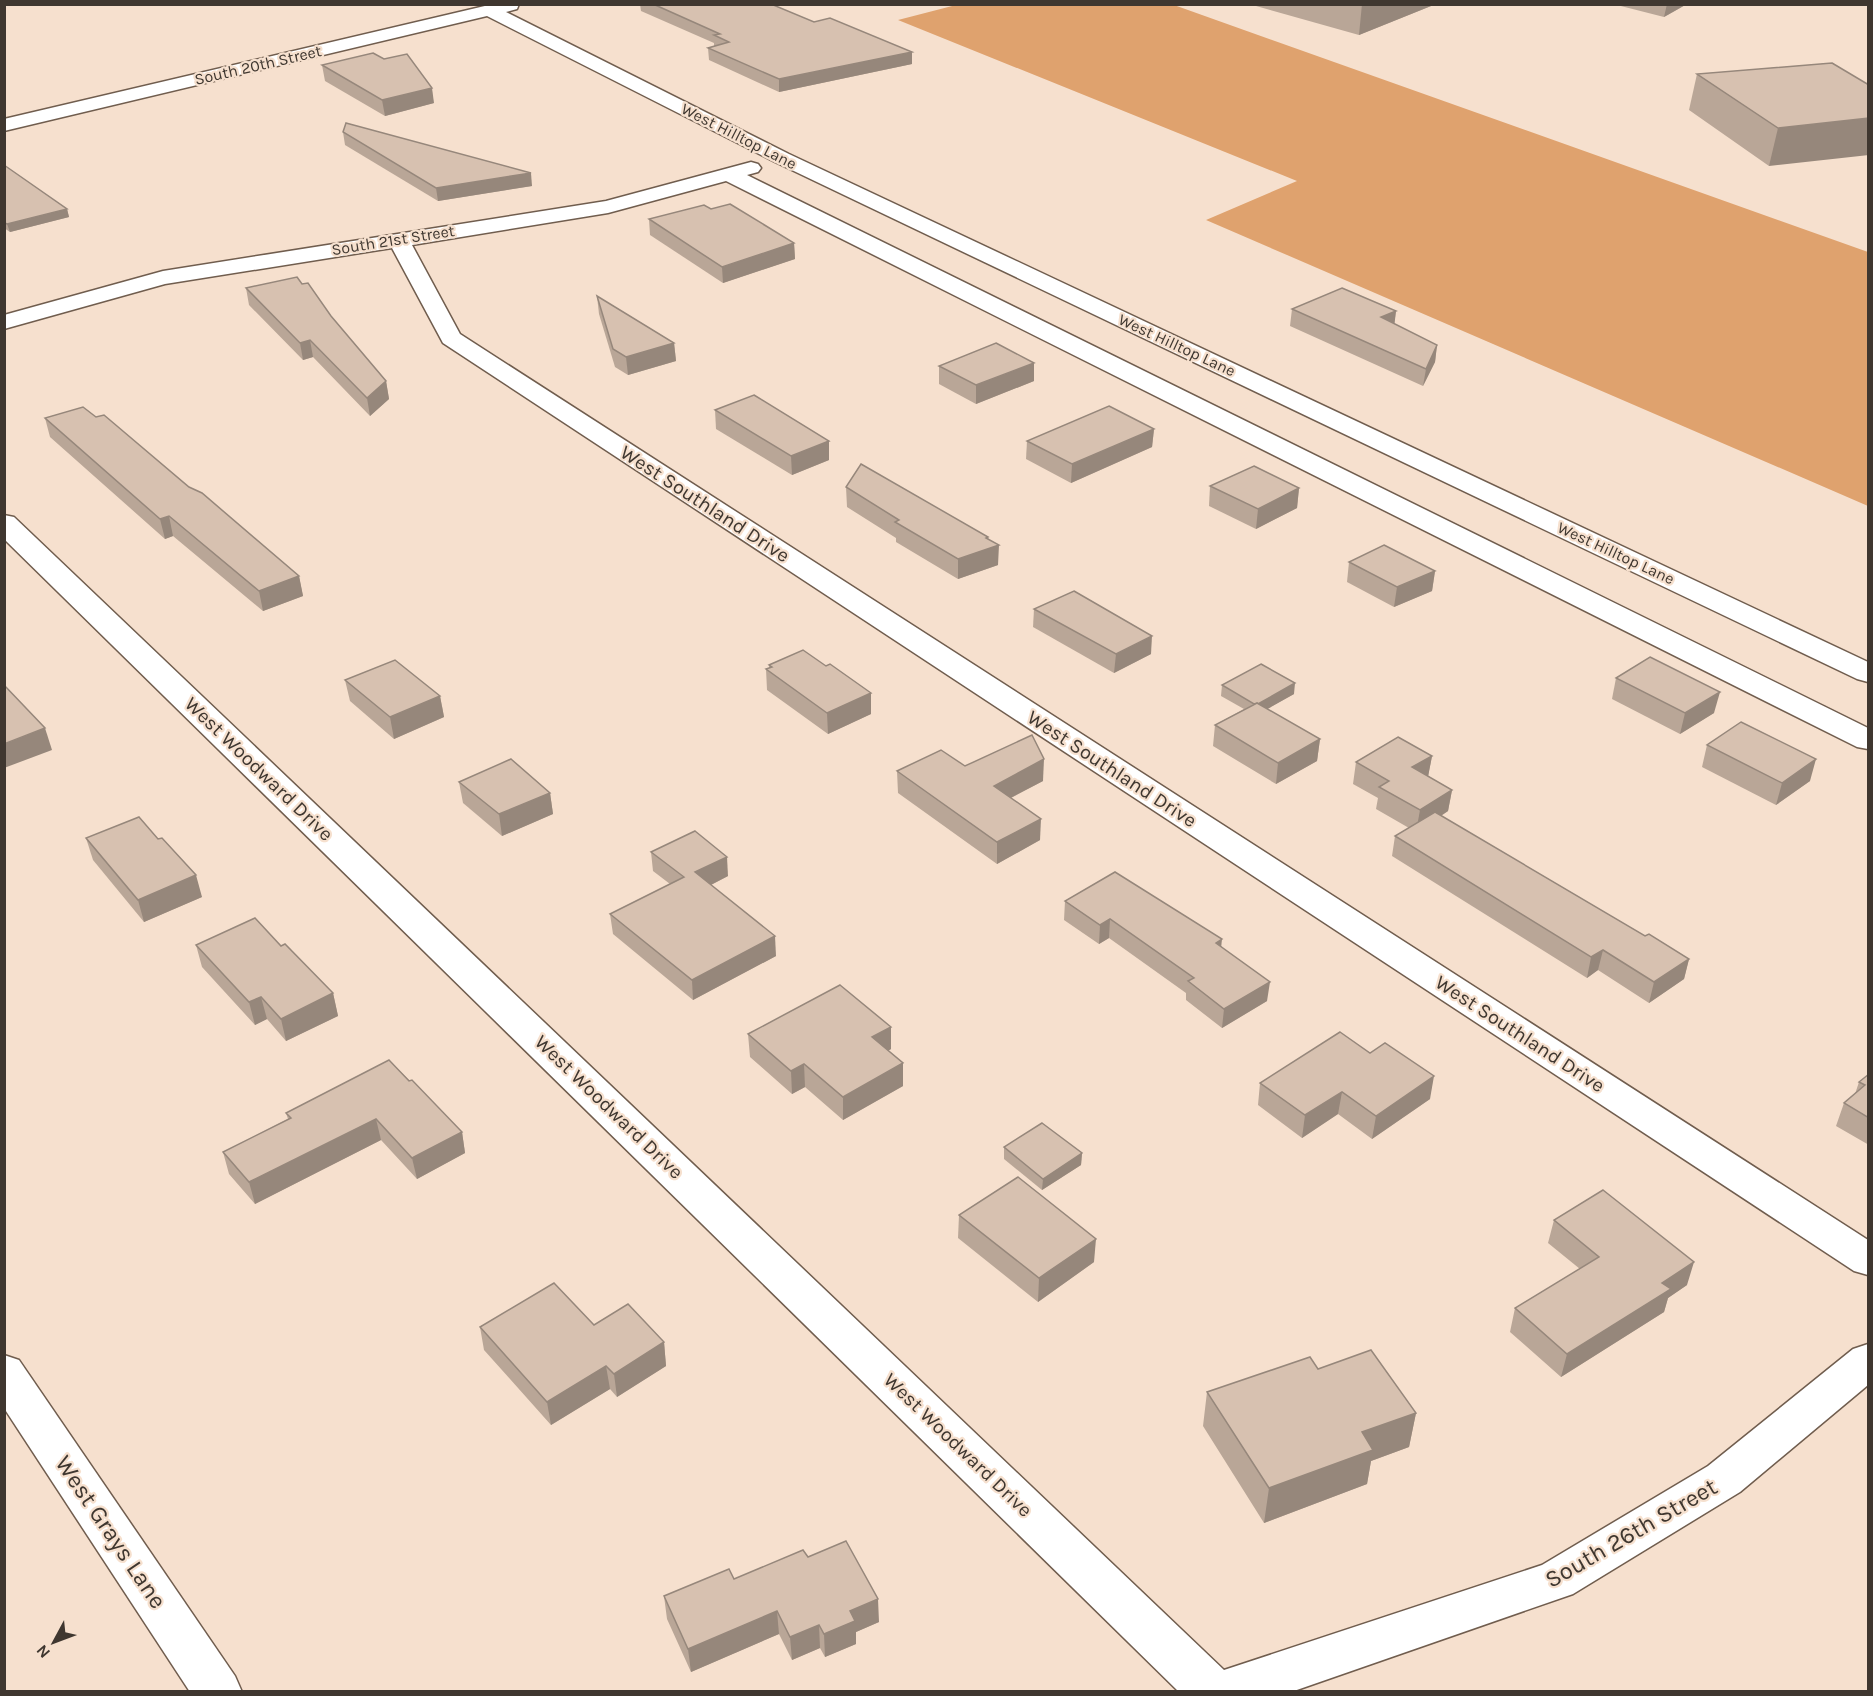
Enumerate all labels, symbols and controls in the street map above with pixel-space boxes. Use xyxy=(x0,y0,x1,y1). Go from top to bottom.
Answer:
street label: South 20th Street xyxy=(193,41,323,89)
street label: West Hilltop Lane xyxy=(678,99,800,173)
street label: South 21st Street xyxy=(330,221,456,259)
street label: West Hilltop Lane xyxy=(1116,310,1238,380)
street label: West Southland Drive xyxy=(616,441,794,567)
street label: West Hilltop Lane xyxy=(1555,518,1677,588)
street label: West Woodward Drive xyxy=(180,692,338,846)
street label: West Southland Drive xyxy=(1023,706,1201,832)
street label: West Southland Drive xyxy=(1431,971,1609,1097)
street label: West Woodward Drive xyxy=(530,1030,688,1184)
street label: West Woodward Drive xyxy=(879,1368,1037,1522)
street label: West Grays Lane xyxy=(50,1450,172,1614)
street label: South 26th Street xyxy=(1540,1472,1722,1594)
north arrow xyxy=(24,1612,84,1672)
text: N xyxy=(32,1641,54,1662)

